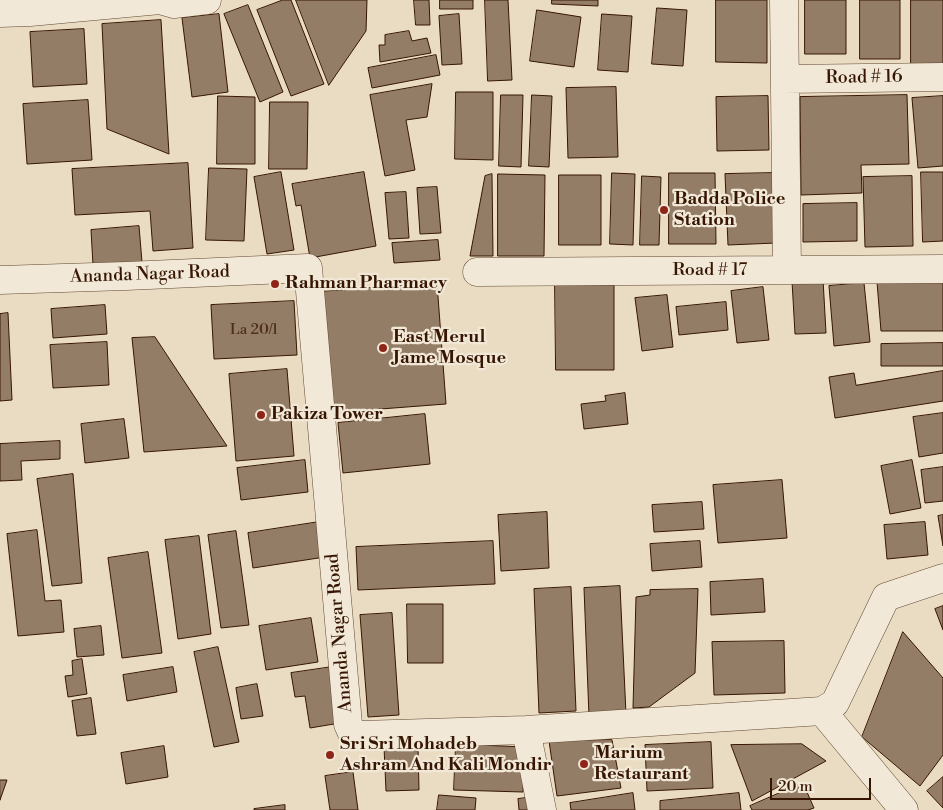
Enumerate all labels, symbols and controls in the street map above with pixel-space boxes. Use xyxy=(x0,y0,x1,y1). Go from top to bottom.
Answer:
street label: Road # 16 xyxy=(825,67,903,89)
place label: Badda Police Station xyxy=(674,189,785,232)
marker: Badda Police Station xyxy=(658,204,670,216)
street label: Road # 17 xyxy=(673,260,747,282)
street label: Ananda Nagar Road xyxy=(70,261,230,289)
place label: Rahman Pharmacy xyxy=(285,273,447,295)
marker: Rahman Pharmacy xyxy=(269,278,281,290)
house number: La 20/1 xyxy=(230,321,278,339)
place label: East Merul Jame Mosque xyxy=(393,327,506,369)
marker: East Merul Jame Mosque xyxy=(377,342,389,354)
place label: Pakiza Tower xyxy=(271,404,383,426)
marker: Pakiza Tower xyxy=(255,409,267,421)
street label: Ananda Nagar Road xyxy=(322,552,358,714)
place label: Sri Sri Mohadeb Ashram And Kali Mondir xyxy=(340,734,552,776)
place label: Marium Restaurant xyxy=(594,743,688,786)
marker: Sri Sri Mohadeb Ashram And Kali Mondir xyxy=(324,749,336,761)
marker: Marium Restaurant xyxy=(578,758,590,770)
scale bar xyxy=(773,768,874,800)
text: 20 m xyxy=(778,777,813,796)

